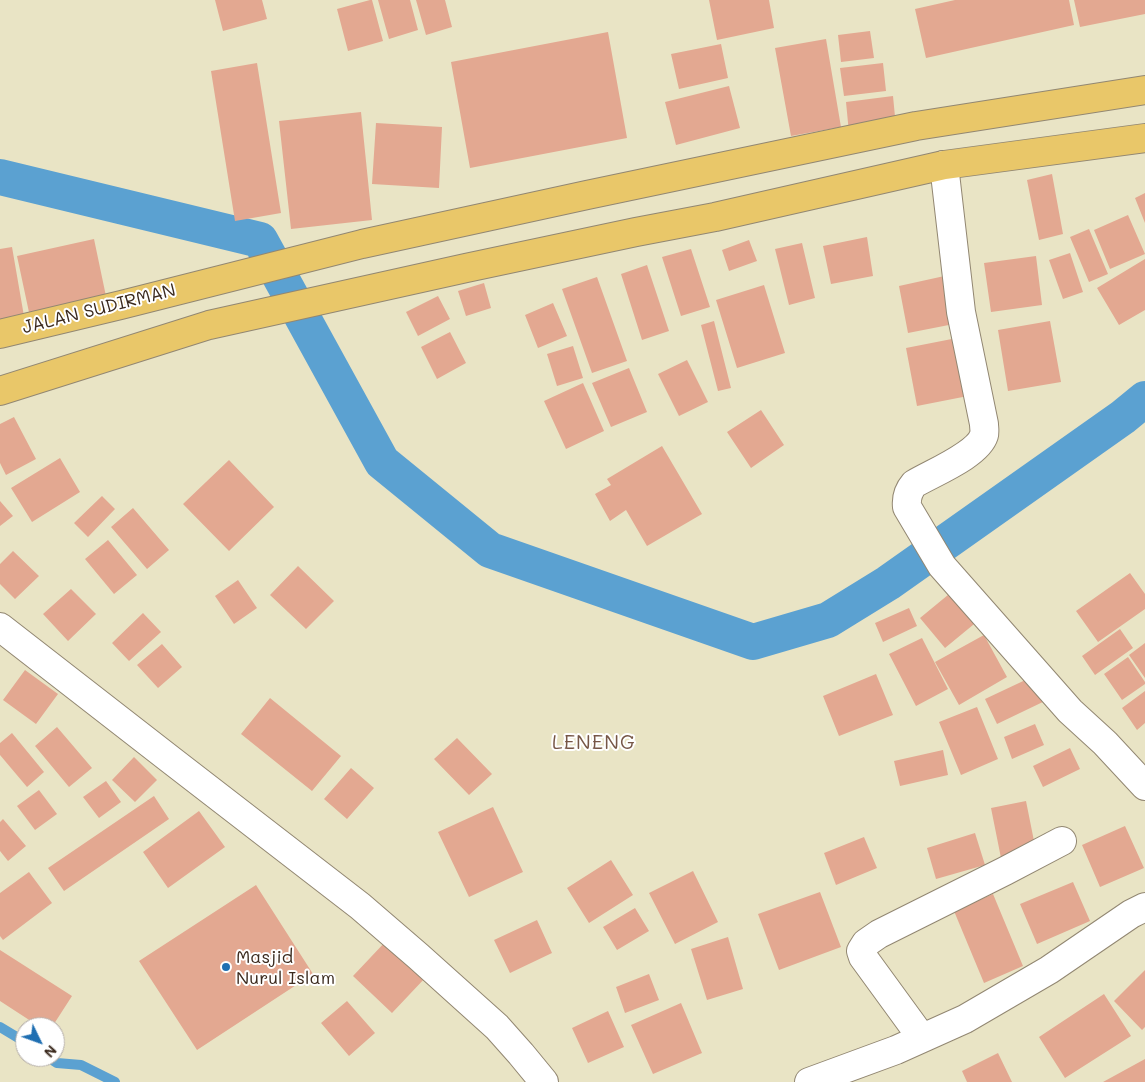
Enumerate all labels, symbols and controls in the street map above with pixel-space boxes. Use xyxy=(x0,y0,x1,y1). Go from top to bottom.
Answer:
street label: JALAN SUDIRMAN xyxy=(20,279,178,339)
district label: LENENG xyxy=(551,731,637,755)
place label: Masjid Nurul Islam xyxy=(236,946,335,989)
marker: Masjid Nurul Islam xyxy=(220,961,232,973)
north arrow xyxy=(15,1017,65,1067)
text: N xyxy=(40,1041,61,1062)

